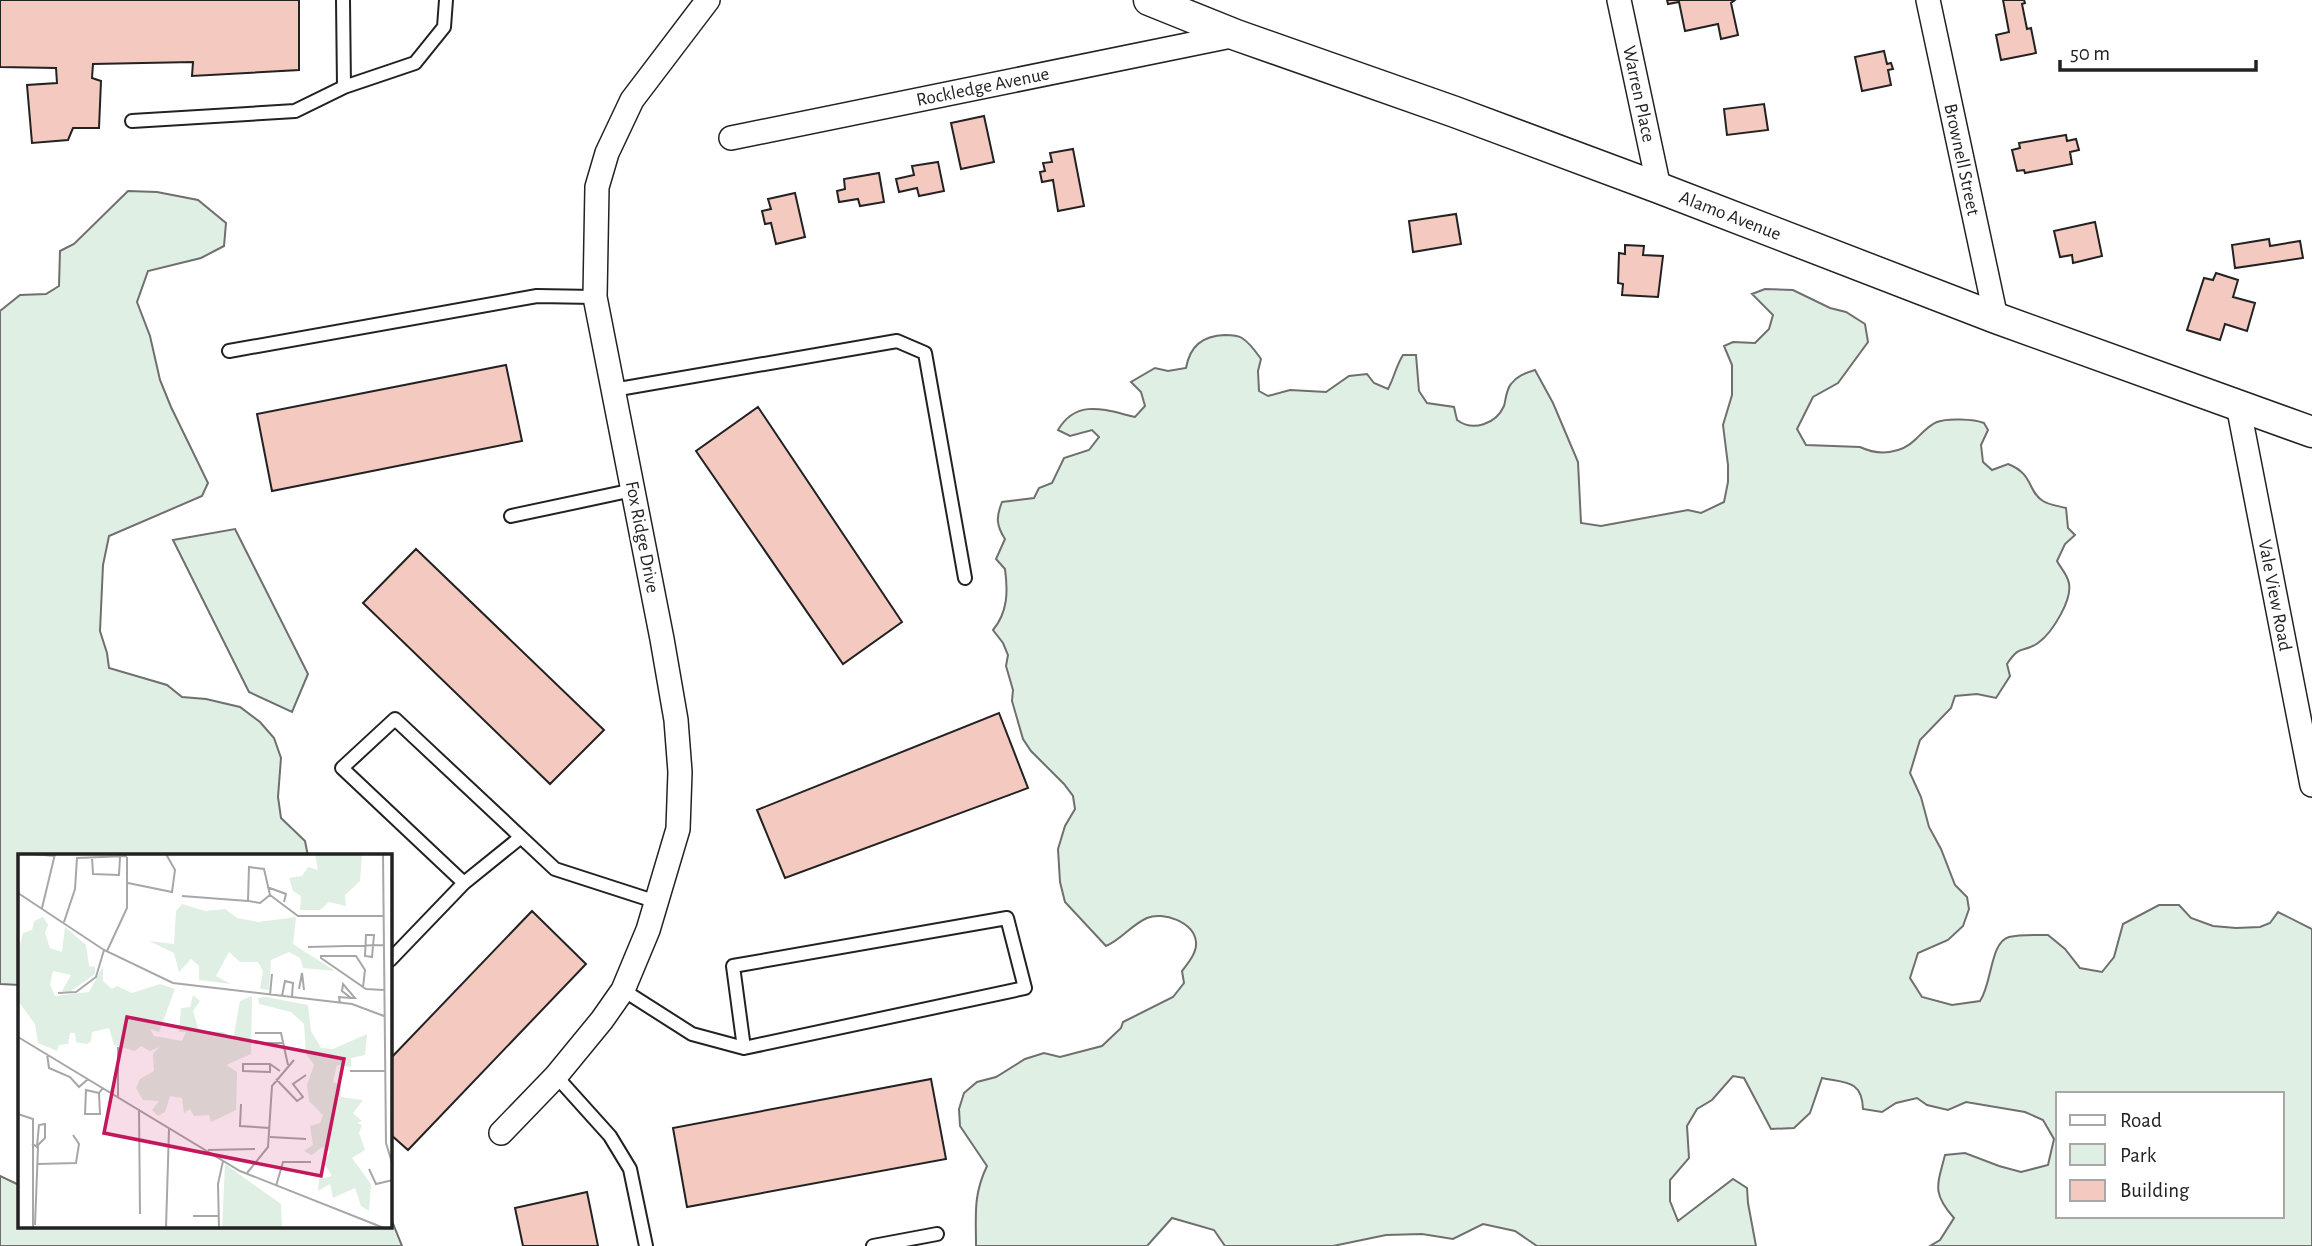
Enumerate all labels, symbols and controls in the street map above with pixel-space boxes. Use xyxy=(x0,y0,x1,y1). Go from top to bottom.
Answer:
scale bar xyxy=(2060,28,2256,72)
text: 50 m xyxy=(2070,43,2110,64)
street label: Warren Place xyxy=(1619,44,1658,144)
street label: Rockledge Avenue xyxy=(915,64,1051,109)
street label: Brownell Street xyxy=(1941,102,1983,217)
street label: Alamo Avenue xyxy=(1677,187,1784,244)
street label: Fox Ridge Drive xyxy=(622,479,662,595)
street label: Vale View Road xyxy=(2255,538,2295,653)
inset map xyxy=(18,854,392,1228)
legend xyxy=(2056,1092,2284,1218)
text: Road xyxy=(2120,1110,2162,1131)
text: Park xyxy=(2120,1145,2157,1166)
text: Building xyxy=(2120,1180,2190,1201)

